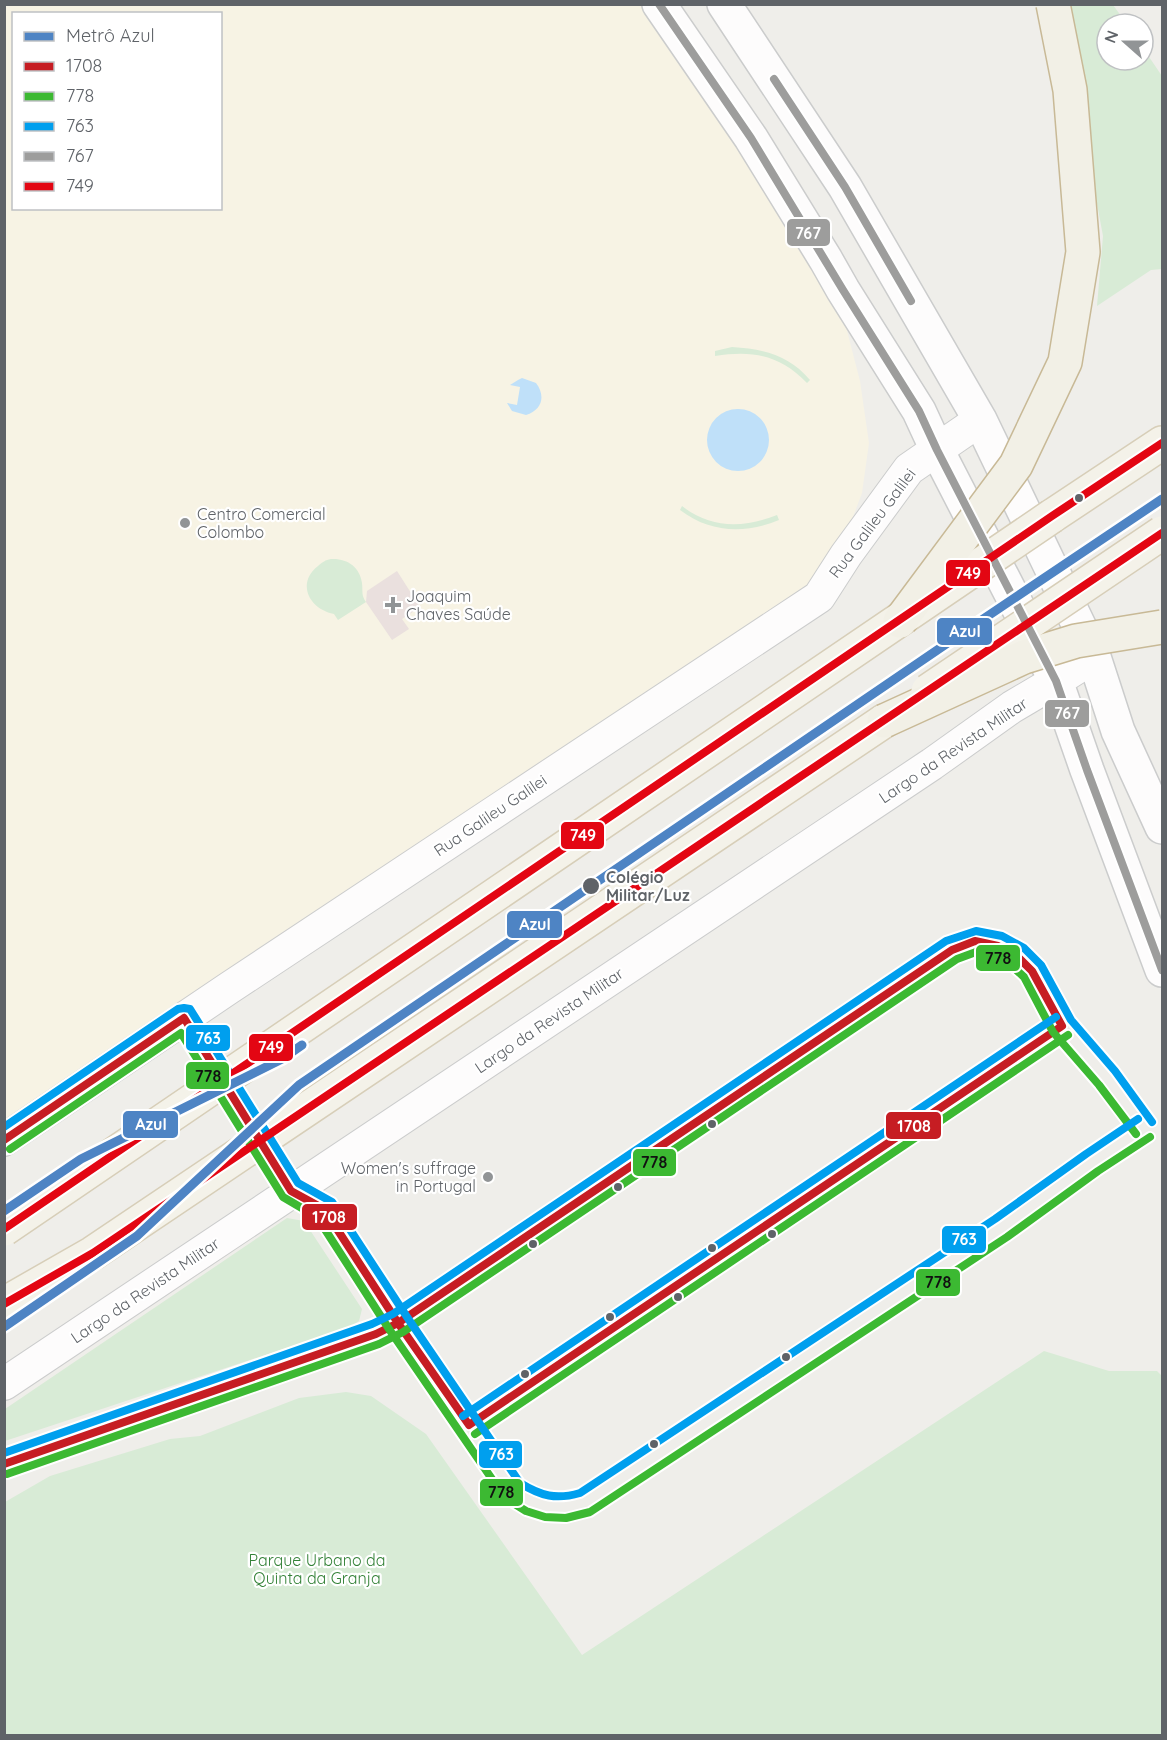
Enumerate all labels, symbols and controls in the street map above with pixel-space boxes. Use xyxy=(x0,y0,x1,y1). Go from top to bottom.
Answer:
legend xyxy=(12,12,222,210)
north arrow xyxy=(1095,12,1155,72)
text: Metrô Azul xyxy=(66,24,155,47)
text: N xyxy=(1100,28,1122,46)
text: 1708 xyxy=(66,54,102,77)
text: 778 xyxy=(66,84,94,107)
text: 763 xyxy=(66,114,94,137)
text: 767 xyxy=(66,144,94,167)
text: 749 xyxy=(66,174,94,197)
line badge: 767 xyxy=(786,218,831,247)
text: 767 xyxy=(795,223,821,243)
street label: Rua Galileu Galilei xyxy=(824,464,920,582)
unlabelled marker xyxy=(1073,492,1085,504)
place label: Centro Comercial Colombo xyxy=(197,504,326,542)
marker: Centro Comercial Colombo xyxy=(178,516,192,530)
line badge: 749 xyxy=(945,559,991,587)
text: 749 xyxy=(955,563,981,583)
place label: Joaquim Chaves Saúde xyxy=(406,586,511,624)
marker: Joaquim Chaves Saúde xyxy=(384,596,402,614)
line badge: Azul xyxy=(936,617,993,646)
text: Azul xyxy=(949,621,981,641)
street label: Largo da Revista Militar xyxy=(875,693,1031,807)
line badge: 767 xyxy=(1044,699,1090,728)
text: 767 xyxy=(1054,703,1080,723)
street label: Rua Galileu Galilei xyxy=(430,770,550,860)
line badge: 749 xyxy=(560,821,605,850)
text: 749 xyxy=(570,825,596,845)
place label: Colégio Militar/Luz xyxy=(606,867,690,905)
marker: Colégio Militar/Luz xyxy=(581,876,601,896)
line badge: Azul xyxy=(506,910,563,939)
text: Azul xyxy=(519,914,551,934)
line badge: 778 xyxy=(975,944,1021,972)
text: 778 xyxy=(985,948,1011,968)
street label: Largo da Revista Militar xyxy=(471,963,627,1077)
line badge: 763 xyxy=(185,1024,231,1052)
text: 763 xyxy=(195,1028,221,1048)
line badge: 749 xyxy=(248,1033,294,1062)
text: 749 xyxy=(258,1037,284,1057)
line badge: 778 xyxy=(185,1061,230,1090)
text: 778 xyxy=(195,1066,221,1086)
line badge: Azul xyxy=(122,1110,179,1139)
line badge: 1708 xyxy=(885,1111,942,1140)
text: Azul xyxy=(135,1114,167,1134)
text: 1708 xyxy=(897,1116,931,1136)
unlabelled marker xyxy=(706,1118,718,1130)
line badge: 778 xyxy=(632,1148,677,1177)
text: 778 xyxy=(641,1152,667,1172)
place label: Women's suffrage in Portugal xyxy=(341,1158,476,1196)
marker: Women's suffrage in Portugal xyxy=(481,1170,495,1184)
unlabelled marker xyxy=(612,1181,624,1193)
line badge: 1708 xyxy=(301,1203,358,1231)
text: 1708 xyxy=(312,1207,346,1227)
line badge: 763 xyxy=(941,1225,987,1254)
unlabelled marker xyxy=(766,1228,778,1240)
text: 763 xyxy=(951,1229,977,1249)
street label: Largo da Revista Militar xyxy=(67,1233,223,1347)
unlabelled marker xyxy=(527,1238,539,1250)
unlabelled marker xyxy=(706,1242,718,1254)
line badge: 778 xyxy=(915,1268,961,1297)
text: 778 xyxy=(925,1272,951,1292)
unlabelled marker xyxy=(672,1291,684,1303)
unlabelled marker xyxy=(604,1311,616,1323)
unlabelled marker xyxy=(780,1351,792,1363)
unlabelled marker xyxy=(519,1368,531,1380)
unlabelled marker xyxy=(648,1438,660,1450)
line badge: 763 xyxy=(478,1440,523,1469)
text: 763 xyxy=(488,1444,514,1464)
line badge: 778 xyxy=(479,1478,524,1507)
text: 778 xyxy=(488,1482,514,1502)
park label: Parque Urbano da Quinta da Granja xyxy=(249,1550,385,1588)

